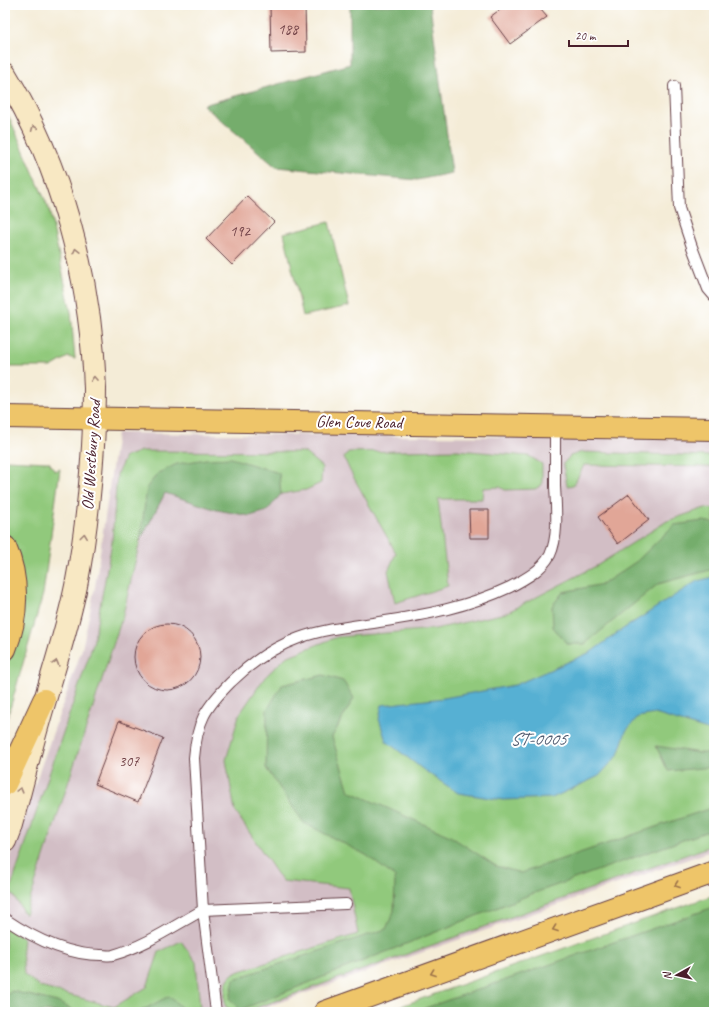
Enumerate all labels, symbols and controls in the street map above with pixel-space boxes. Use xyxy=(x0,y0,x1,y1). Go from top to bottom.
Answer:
house number: 188 xyxy=(278,20,299,39)
scale bar xyxy=(569,22,628,48)
text: 20 m xyxy=(575,28,597,44)
one-way arrow xyxy=(31,124,39,132)
house number: 192 xyxy=(230,222,251,241)
one-way arrow xyxy=(72,247,81,254)
one-way arrow xyxy=(90,376,99,382)
street label: Old Westbury Road xyxy=(77,396,106,511)
street label: Glen Cove Road xyxy=(316,411,404,433)
one-way arrow xyxy=(79,533,88,539)
one-way arrow xyxy=(52,660,60,666)
water label: ST-0005 xyxy=(510,728,570,750)
house number: 307 xyxy=(119,752,140,771)
one-way arrow xyxy=(15,787,24,794)
one-way arrow xyxy=(674,880,681,889)
one-way arrow xyxy=(552,924,559,933)
north arrow xyxy=(657,955,697,995)
one-way arrow xyxy=(429,968,436,977)
text: N xyxy=(659,970,675,981)

